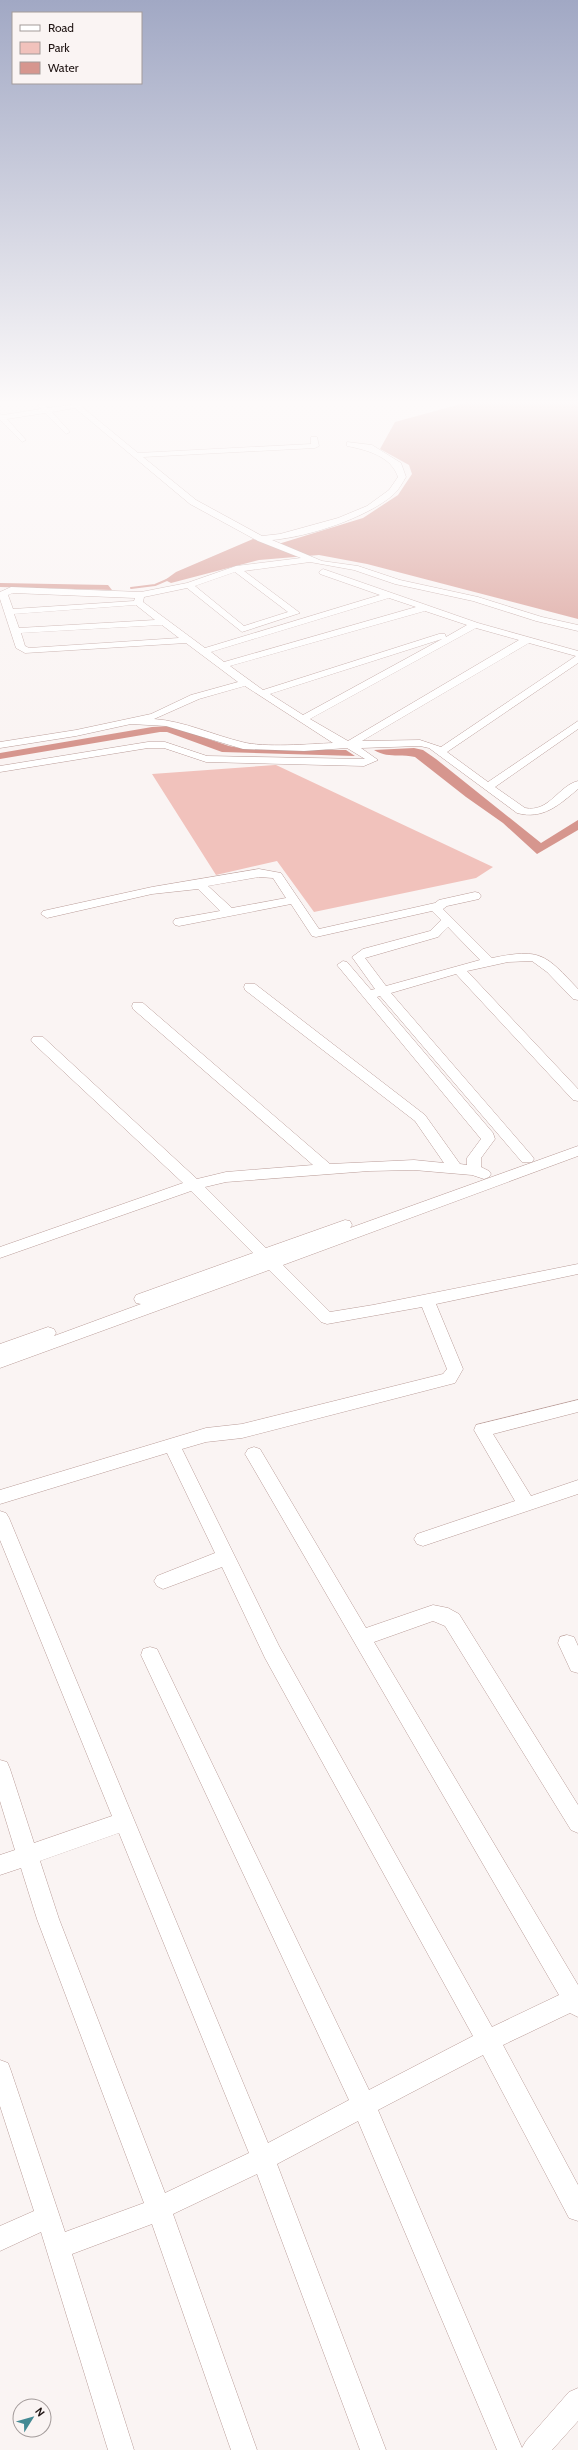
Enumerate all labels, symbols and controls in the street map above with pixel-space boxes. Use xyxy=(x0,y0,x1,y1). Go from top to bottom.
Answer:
legend xyxy=(12,12,142,84)
text: Road xyxy=(48,20,74,35)
text: Park xyxy=(48,40,70,55)
text: Water xyxy=(48,60,79,75)
north arrow xyxy=(12,2398,52,2438)
text: N xyxy=(32,2405,48,2419)

